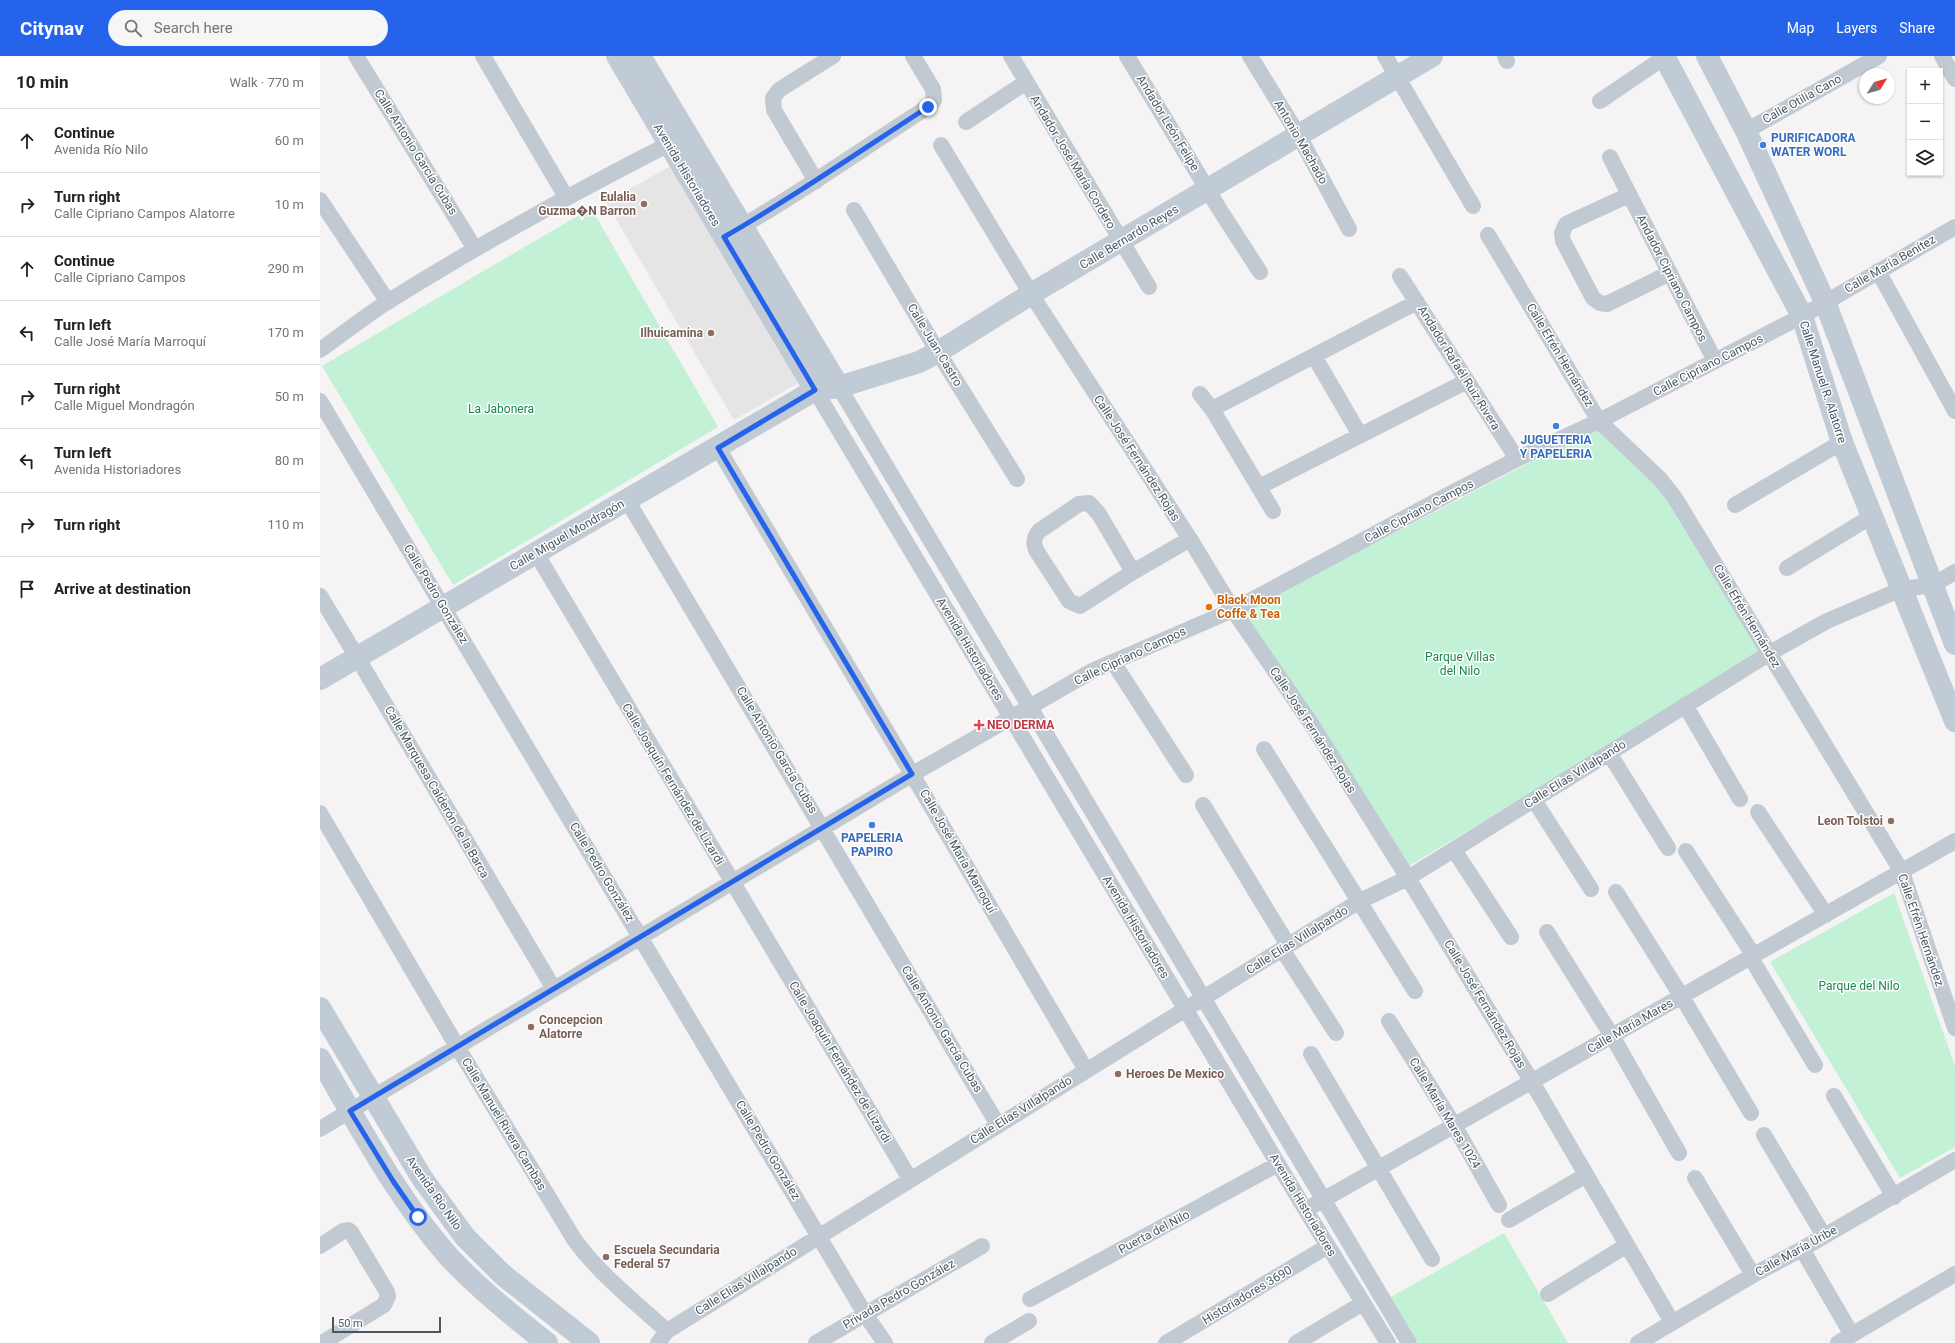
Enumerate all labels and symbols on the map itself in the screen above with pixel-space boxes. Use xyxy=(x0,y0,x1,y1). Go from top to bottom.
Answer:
north arrow xyxy=(1859,68,1895,104)
street label: Andador León Felipe xyxy=(1134,72,1202,174)
street label: Calle Otilia Cano xyxy=(1760,72,1844,126)
street label: Calle Antonio García Cubas xyxy=(372,87,460,217)
street label: Andador José María Cordero xyxy=(1027,93,1119,232)
route end xyxy=(919,98,937,116)
street label: Antonio Machado xyxy=(1271,98,1331,187)
street label: Avenida Historiadores xyxy=(651,121,723,229)
place label: PURIFICADORA WATER WORL xyxy=(1771,131,1857,159)
marker: PURIFICADORA WATER WORL xyxy=(1758,140,1768,150)
place label: Eulalia Guzma�N Barron xyxy=(538,190,637,219)
marker: Eulalia Guzma�N Barron xyxy=(639,199,649,209)
street label: Calle Bernardo Reyes xyxy=(1077,202,1181,272)
street label: Andador Cipriano Campos xyxy=(1634,212,1710,344)
street label: Calle María Benítez xyxy=(1842,232,1938,296)
street label: Calle Juan Castro xyxy=(905,301,965,389)
street label: Calle Efrén Hernández xyxy=(1524,301,1596,409)
street label: Andador Rafaél Ruiz Rivera xyxy=(1415,303,1503,433)
street label: Calle Manuel R. Alatorre xyxy=(1797,319,1849,445)
place label: Ilhuicamina xyxy=(640,326,704,340)
marker: Ilhuicamina xyxy=(706,328,716,338)
street label: Calle Cipriano Campos xyxy=(1651,331,1765,399)
street label: Calle José Fernández Rojas xyxy=(1091,392,1183,524)
park label: La Jabonera xyxy=(468,402,534,416)
marker: JUGUETERIA Y PAPELERIA xyxy=(1551,421,1561,431)
place label: JUGUETERIA Y PAPELERIA xyxy=(1520,433,1593,461)
street label: Calle Cipriano Campos xyxy=(1362,476,1476,546)
street label: Calle Miguel Mondragón xyxy=(507,496,627,574)
street label: Calle Pedro González xyxy=(401,542,471,646)
street label: Calle Efrén Hernández xyxy=(1711,562,1783,670)
place label: Black Moon Coffe & Tea xyxy=(1217,593,1281,621)
street label: Avenida Historiadores xyxy=(934,595,1006,703)
marker: Black Moon Coffe & Tea xyxy=(1204,602,1214,612)
street label: Calle Cipriano Campos xyxy=(1072,624,1188,688)
park label: Parque Villas del Nilo xyxy=(1425,650,1495,678)
street label: Calle José Fernández Rojas xyxy=(1267,664,1359,796)
street label: Calle Antonio García Cubas xyxy=(734,684,820,816)
street label: Calle Joaquín Fernández de Lizardi xyxy=(619,701,727,867)
street label: Calle Marquesa Calderón de la Barca xyxy=(382,704,492,880)
place label: NEO DERMA xyxy=(987,718,1055,732)
marker: NEO DERMA xyxy=(974,720,984,730)
street label: Calle Elías Villalpando xyxy=(1522,737,1629,811)
street label: Calle José María Marroquí xyxy=(917,787,1000,916)
place label: Leon Tolstoi xyxy=(1817,814,1883,828)
marker: Leon Tolstoi xyxy=(1886,816,1896,826)
street label: Calle Pedro González xyxy=(567,820,637,924)
marker: PAPELERIA PAPIRO xyxy=(867,820,877,830)
place label: PAPELERIA PAPIRO xyxy=(841,831,904,859)
street label: Calle Efrén Hernández xyxy=(1895,872,1947,988)
street label: Avenida Historiadores xyxy=(1100,873,1172,981)
street label: Calle Elías Villalpando xyxy=(1244,903,1351,977)
street label: Calle José Fernández Rojas xyxy=(1441,937,1529,1071)
street label: Calle Antonio García Cubas xyxy=(899,963,985,1095)
street label: Calle Joaquín Fernández de Lizardi xyxy=(786,979,894,1145)
park label: Parque del Nilo xyxy=(1818,979,1900,993)
street label: Calle María Mares xyxy=(1585,996,1675,1056)
place label: Concepcion Alatorre xyxy=(539,1013,603,1041)
marker: Concepcion Alatorre xyxy=(526,1022,536,1032)
street label: Calle Manuel Rivera Cambas xyxy=(459,1055,549,1193)
street label: Calle María Mares 1024 xyxy=(1406,1055,1484,1171)
place label: Heroes De Mexico xyxy=(1126,1067,1224,1081)
marker: Heroes De Mexico xyxy=(1113,1069,1123,1079)
street label: Calle Elías Villalpando xyxy=(968,1073,1075,1147)
street label: Calle Pedro González xyxy=(733,1098,803,1202)
street label: Avenida Historiadores xyxy=(1267,1151,1339,1259)
street label: Avenida Río Nilo xyxy=(403,1153,465,1233)
street label: Puerta del Nilo xyxy=(1116,1207,1192,1257)
route start xyxy=(409,1208,427,1226)
street label: Calle María Uribe xyxy=(1753,1223,1839,1279)
place label: Escuela Secundaria Federal 57 xyxy=(614,1243,720,1271)
street label: Calle Elías Villalpando xyxy=(693,1244,800,1318)
marker: Escuela Secundaria Federal 57 xyxy=(601,1252,611,1262)
street label: Privada Pedro González xyxy=(841,1256,957,1332)
street label: Historiadores 3690 xyxy=(1200,1263,1294,1327)
scale bar xyxy=(332,1315,441,1334)

